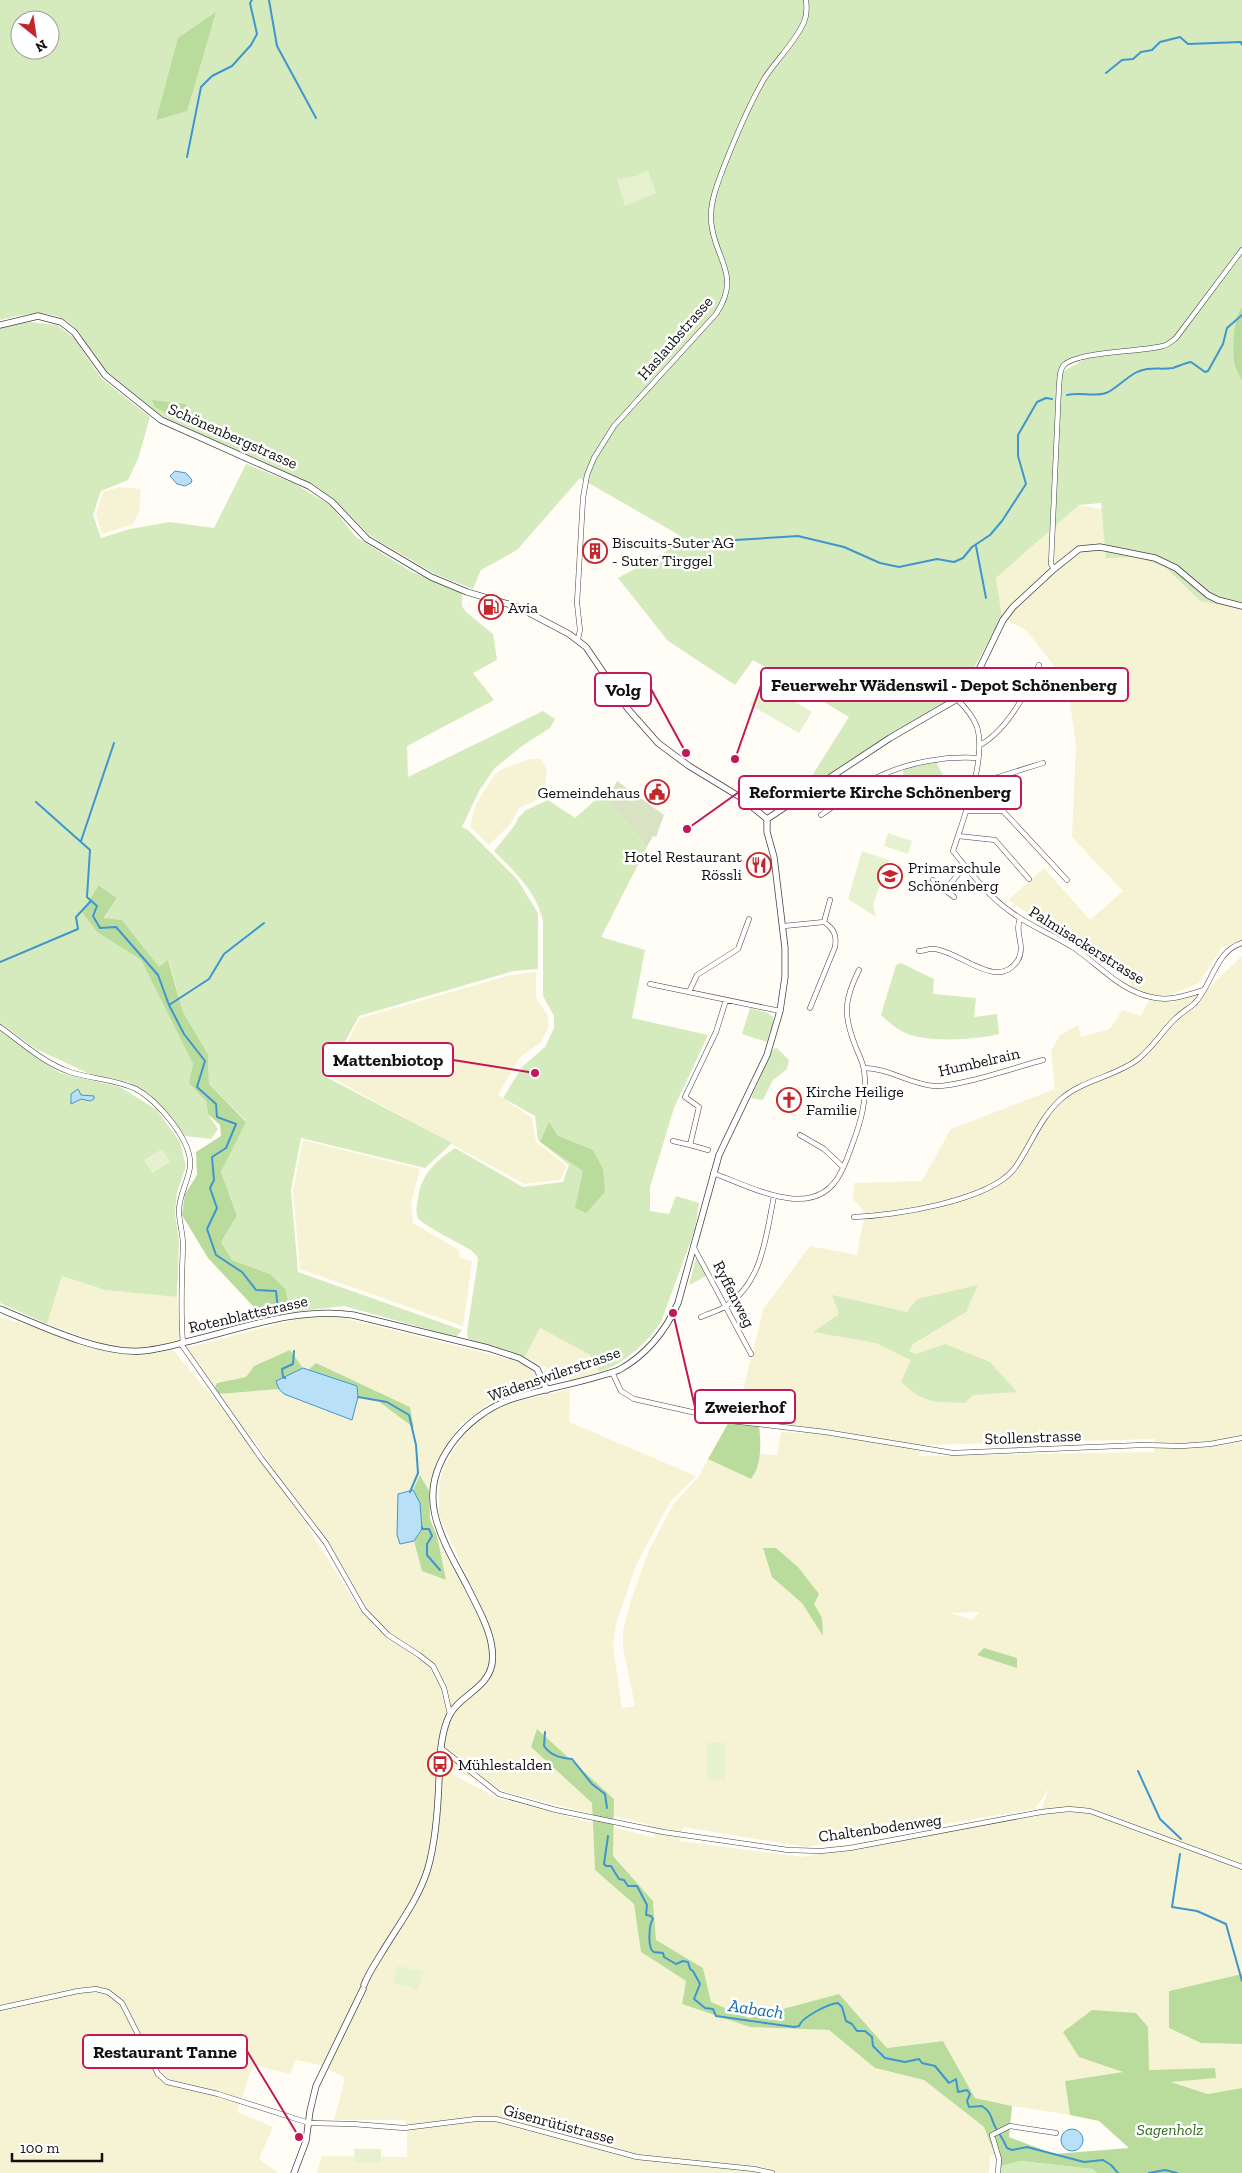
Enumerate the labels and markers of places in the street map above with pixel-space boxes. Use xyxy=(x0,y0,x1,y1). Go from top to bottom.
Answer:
place label: Biscuits-Suter AG - Suter Tirggel xyxy=(612,533,734,570)
building icon: Biscuits-Suter AG - Suter Tirggel xyxy=(582,538,608,564)
fuel station icon: Avia xyxy=(478,594,504,620)
place label: Avia xyxy=(508,598,538,617)
callout: Feuerwehr Wädenswil - Depot Schönenberg xyxy=(761,668,1128,701)
callout: Volg xyxy=(595,673,651,706)
callout: Reformierte Kirche Schönenberg xyxy=(739,776,1021,809)
public building icon: Gemeindehaus xyxy=(644,779,670,805)
place label: Gemeindehaus xyxy=(537,783,640,802)
place label: Hotel Restaurant Rössli xyxy=(624,847,743,884)
restaurant icon: Hotel Restaurant Rössli xyxy=(746,852,772,878)
place label: Primarschule Schönenberg xyxy=(908,858,1001,895)
school or university icon: Primarschule Schönenberg xyxy=(877,863,903,889)
callout: Mattenbiotop xyxy=(323,1043,453,1076)
place label: Kirche Heilige Familie xyxy=(806,1082,904,1119)
church icon: Kirche Heilige Familie xyxy=(776,1087,802,1113)
callout: Zweierhof xyxy=(695,1390,795,1423)
bus stop icon: Mühlestalden xyxy=(427,1751,453,1777)
place label: Mühlestalden xyxy=(458,1755,553,1774)
callout: Restaurant Tanne xyxy=(83,2035,247,2068)

